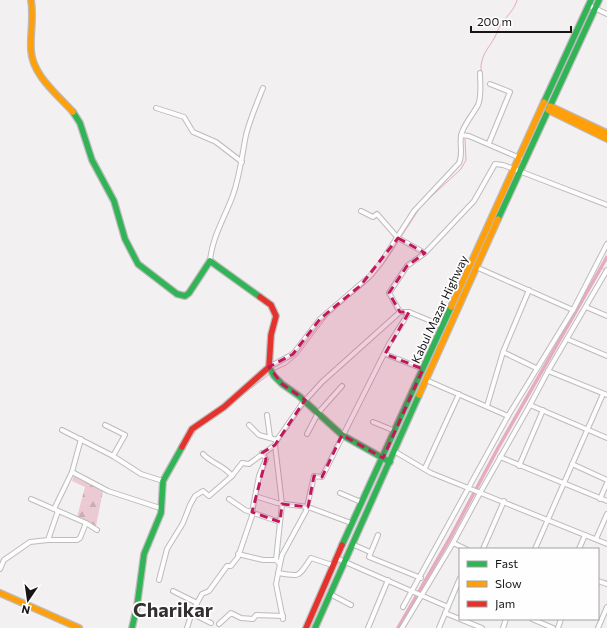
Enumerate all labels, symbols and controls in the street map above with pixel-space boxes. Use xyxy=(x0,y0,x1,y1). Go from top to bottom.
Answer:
scale bar xyxy=(471,8,571,34)
text: 200 m xyxy=(477,14,512,28)
street label: Kabul Mazar Highway xyxy=(408,253,470,365)
legend xyxy=(459,548,599,620)
text: Fast xyxy=(495,556,518,570)
text: Slow xyxy=(495,576,522,590)
north arrow xyxy=(8,580,48,620)
text: Jam xyxy=(495,596,515,611)
district label: Charikar xyxy=(133,597,213,621)
text: N xyxy=(20,603,31,617)

